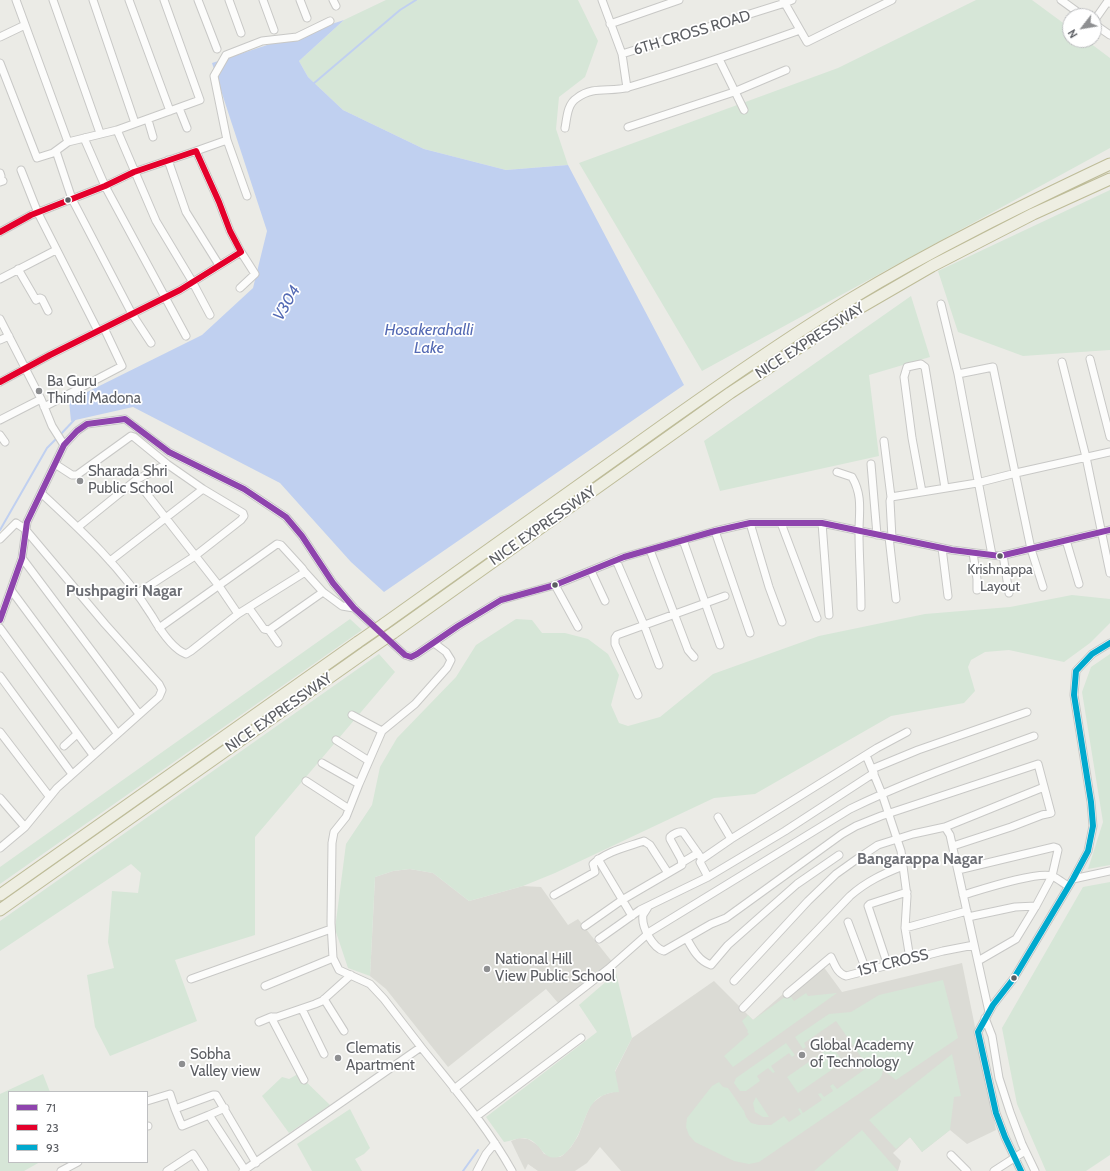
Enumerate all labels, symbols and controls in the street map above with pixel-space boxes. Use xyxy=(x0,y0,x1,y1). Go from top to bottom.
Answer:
street label: 6TH CROSS ROAD xyxy=(631,7,753,59)
north arrow xyxy=(1062,8,1102,48)
text: N xyxy=(1065,27,1081,41)
unlabelled marker xyxy=(63,195,73,205)
water label: V304 xyxy=(269,282,305,324)
street label: NICE EXPRESSWAY xyxy=(752,299,868,383)
water label: Hosakerahalli Lake xyxy=(385,320,473,358)
place label: Ba Guru Thindi Madona xyxy=(47,373,141,408)
marker: Ba Guru Thindi Madona xyxy=(34,386,44,396)
place label: Sharada Shri Public School xyxy=(88,463,173,498)
marker: Sharada Shri Public School xyxy=(75,476,85,486)
street label: NICE EXPRESSWAY xyxy=(486,482,600,570)
marker: Krishnappa Layout xyxy=(995,551,1005,561)
place label: Krishnappa Layout xyxy=(967,562,1033,594)
unlabelled marker xyxy=(550,580,560,590)
district label: Pushpagiri Nagar xyxy=(66,581,182,601)
street label: NICE EXPRESSWAY xyxy=(222,669,336,757)
district label: Bangarappa Nagar xyxy=(857,849,983,869)
street label: 1ST CROSS xyxy=(856,946,930,980)
place label: National Hill View Public School xyxy=(495,951,615,986)
marker: National Hill View Public School xyxy=(482,964,492,974)
unlabelled marker xyxy=(1009,973,1019,983)
place label: Global Academy of Technology xyxy=(810,1037,914,1072)
place label: Clematis Apartment xyxy=(346,1040,415,1075)
place label: Sobha Valley view xyxy=(190,1046,260,1081)
marker: Global Academy of Technology xyxy=(797,1050,807,1060)
marker: Clematis Apartment xyxy=(333,1053,343,1063)
marker: Sobha Valley view xyxy=(177,1059,187,1069)
legend xyxy=(8,1091,148,1163)
text: 71 xyxy=(46,1100,56,1115)
text: 23 xyxy=(46,1120,59,1135)
text: 93 xyxy=(46,1140,59,1155)

